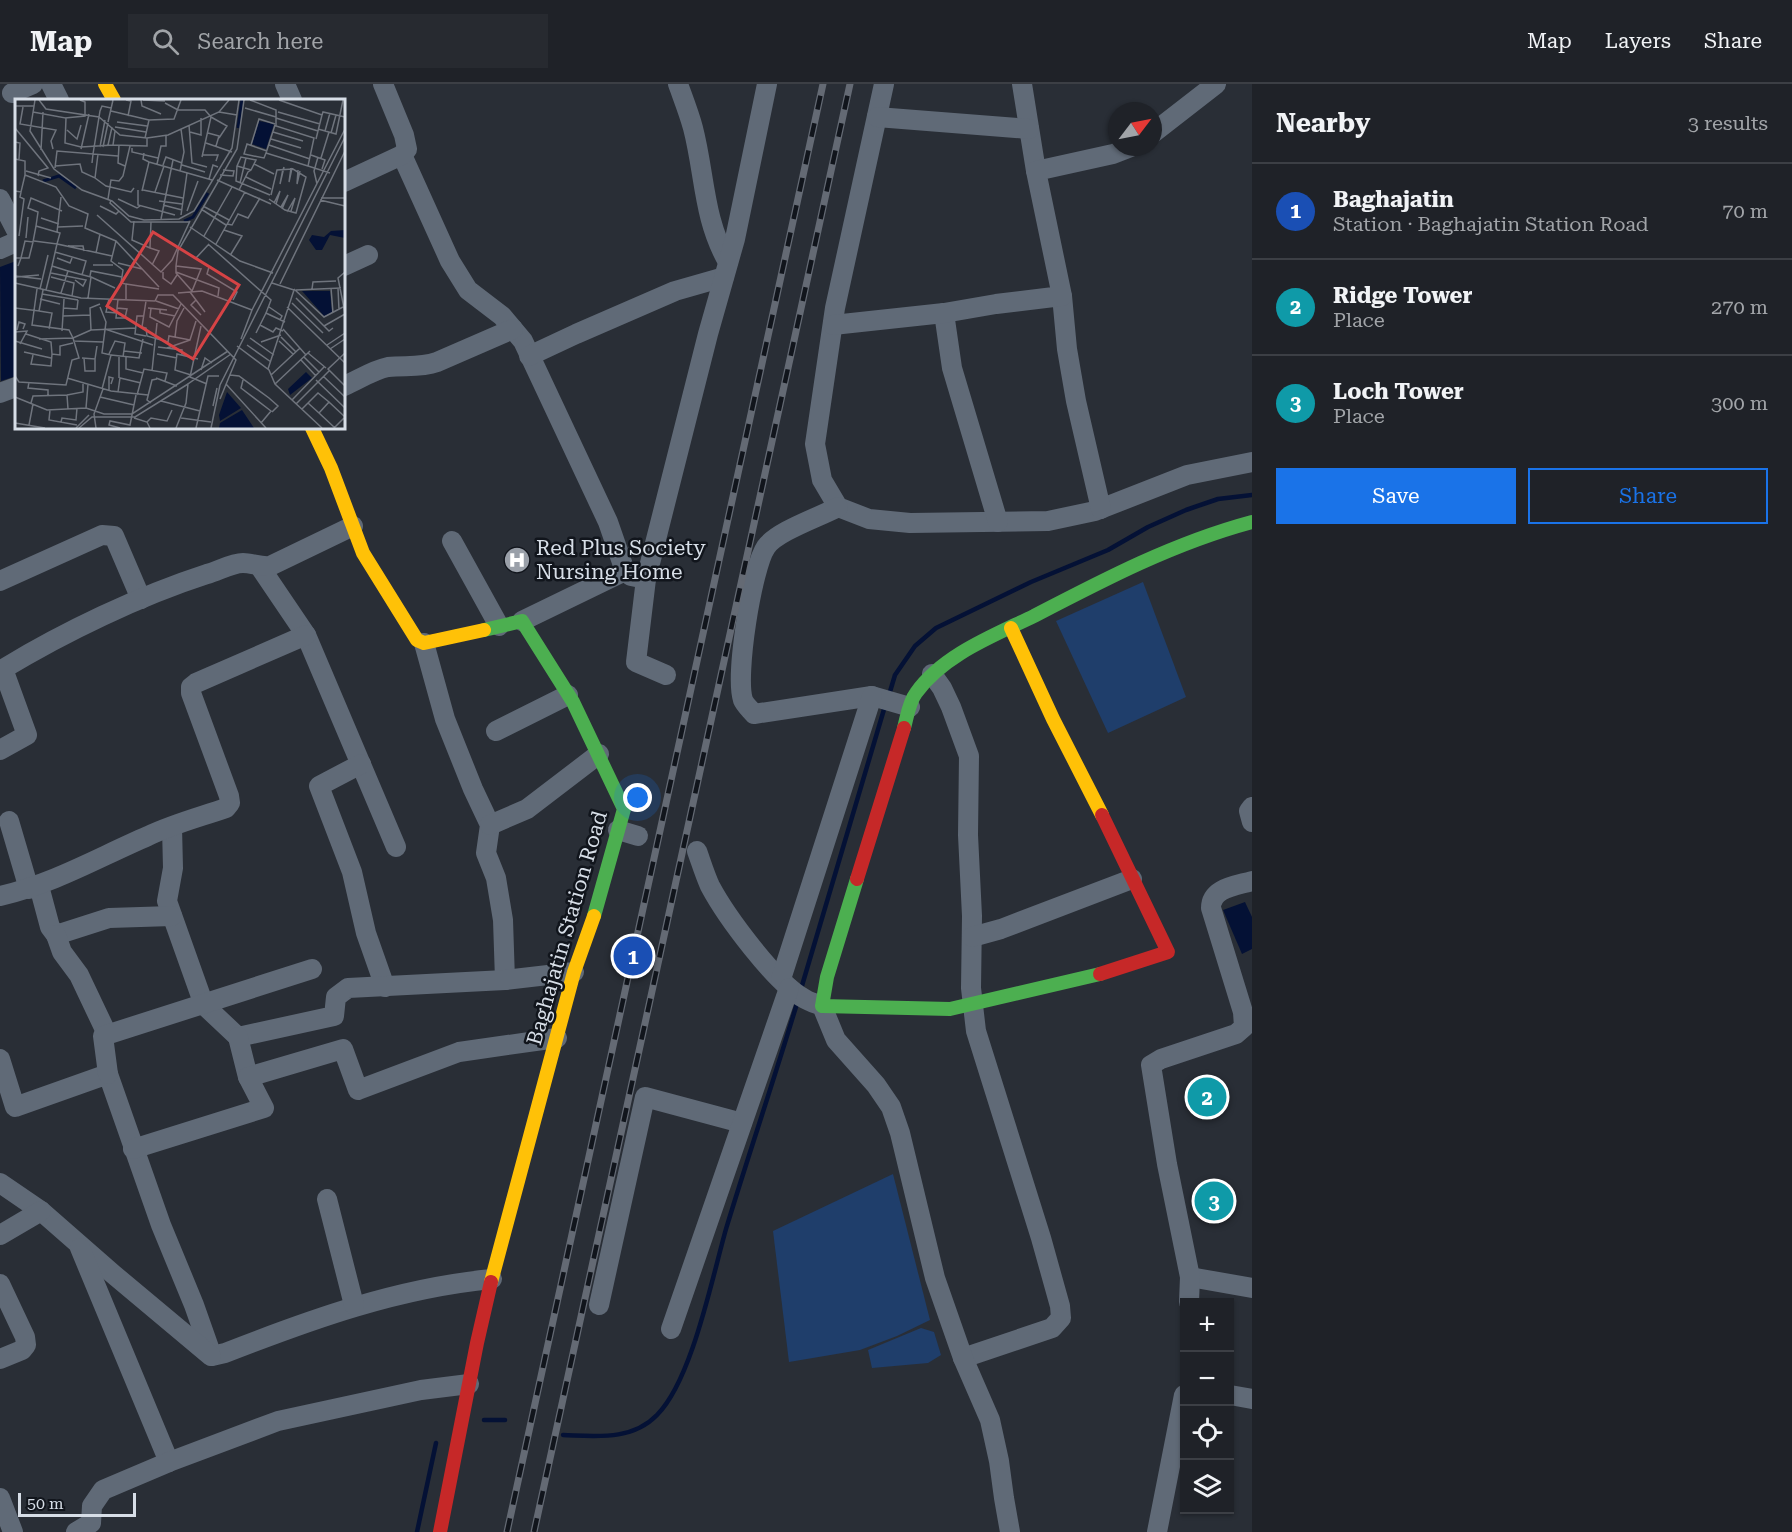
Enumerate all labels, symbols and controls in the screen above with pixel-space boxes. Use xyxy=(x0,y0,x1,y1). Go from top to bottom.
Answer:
search box xyxy=(128,14,548,68)
text: Map xyxy=(30,25,92,58)
icon: search xyxy=(149,25,182,58)
text: Search here xyxy=(197,29,323,54)
text: Map xyxy=(1527,29,1572,53)
text: Layers xyxy=(1605,29,1671,53)
text: Share xyxy=(1704,29,1762,53)
inset map xyxy=(15,99,345,429)
north arrow xyxy=(1108,102,1162,156)
text: Nearby xyxy=(1276,108,1370,138)
text: 3 results xyxy=(1688,111,1768,135)
text: Baghajatin xyxy=(1333,187,1454,212)
text: 1 xyxy=(1290,199,1301,223)
text: 70 m xyxy=(1722,199,1768,223)
text: Station · Baghajatin Station Road xyxy=(1333,212,1649,236)
text: Ridge Tower xyxy=(1333,283,1473,308)
text: 2 xyxy=(1290,295,1301,319)
text: 270 m xyxy=(1711,295,1768,319)
text: Place xyxy=(1333,308,1385,332)
text: Loch Tower xyxy=(1333,379,1464,404)
text: 3 xyxy=(1290,391,1301,415)
text: 300 m xyxy=(1711,391,1768,415)
text: Place xyxy=(1333,404,1385,428)
button: Save xyxy=(1276,468,1516,524)
button: Share xyxy=(1528,468,1768,524)
place label: Red Plus Society Nursing Home xyxy=(536,536,706,584)
hospital icon: Red Plus Society Nursing Home xyxy=(502,545,532,575)
your location xyxy=(623,783,652,812)
street label: Baghajatin Station Road xyxy=(522,808,612,1048)
pin: 1 xyxy=(614,934,652,978)
pin: 2 xyxy=(1188,1074,1226,1120)
pin: 3 xyxy=(1194,1178,1234,1224)
map controls xyxy=(1180,1298,1234,1514)
button: + xyxy=(1180,1298,1234,1352)
button: − xyxy=(1180,1352,1234,1406)
button: locate xyxy=(1180,1406,1234,1460)
button: layers xyxy=(1180,1460,1234,1514)
scale bar xyxy=(18,1490,136,1518)
text: 50 m xyxy=(27,1494,64,1513)

